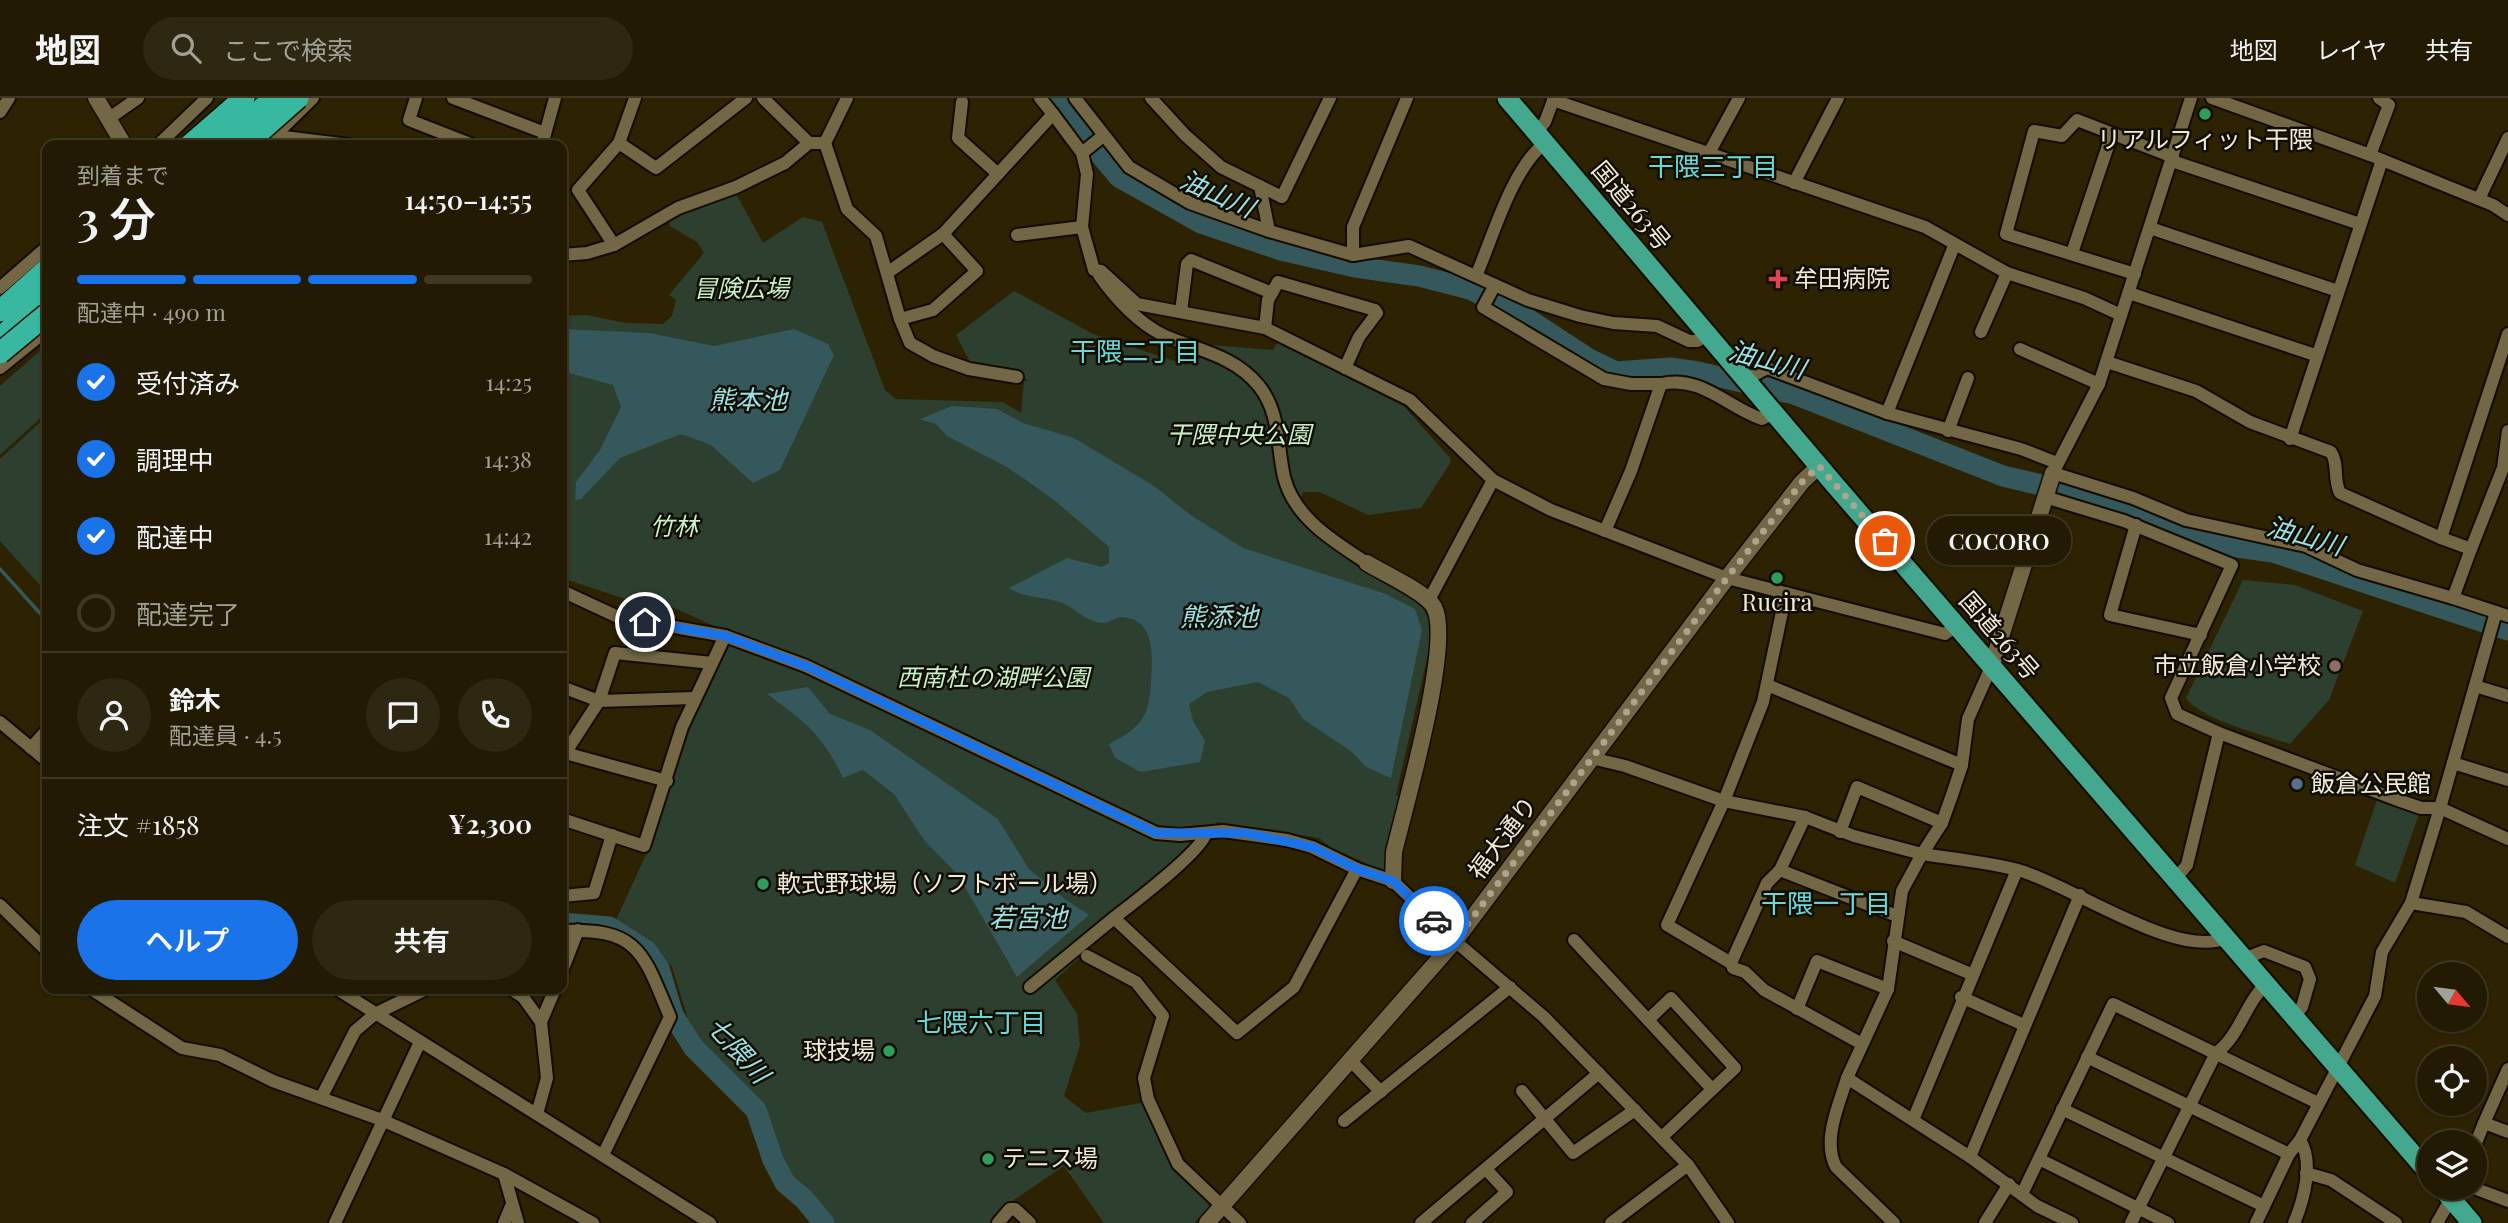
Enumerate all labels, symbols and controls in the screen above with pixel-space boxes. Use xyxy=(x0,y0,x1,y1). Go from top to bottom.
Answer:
search box xyxy=(143,17,633,80)
text: 地図 xyxy=(35,26,101,70)
icon: search xyxy=(167,29,205,67)
text: ここで検索 xyxy=(223,32,353,67)
text: 地図 xyxy=(2230,33,2278,65)
text: レイヤ xyxy=(2316,33,2387,65)
text: 共有 xyxy=(2425,33,2473,65)
marker: リアルフィット干隈 xyxy=(2197,106,2213,122)
place label: リアルフィット干隈 xyxy=(2097,122,2313,154)
district label: 干隈三丁目 xyxy=(1648,148,1778,183)
street label: 国道263号 xyxy=(1586,154,1679,256)
text: 到着まで xyxy=(77,159,169,190)
water label: 油山川 xyxy=(1175,161,1263,226)
text: 14:50–14:55 xyxy=(404,182,532,217)
text: 3 分 xyxy=(77,186,156,248)
place label: 牟田病院 xyxy=(1794,261,1890,293)
marker: 牟田病院 xyxy=(1768,269,1788,289)
park label: 冒険広場 xyxy=(693,271,792,303)
text: 配達中 · 490 m xyxy=(77,296,226,327)
water label: 油山川 xyxy=(1725,332,1812,386)
district label: 干隈二丁目 xyxy=(1070,333,1200,368)
icon: check xyxy=(77,363,115,401)
text: 受付済み xyxy=(136,365,240,400)
text: 14:25 xyxy=(485,366,532,397)
water label: 熊本池 xyxy=(709,381,790,416)
park label: 干隈中央公園 xyxy=(1167,417,1314,449)
icon: check xyxy=(77,440,115,478)
text: 調理中 xyxy=(136,442,214,477)
text: 14:38 xyxy=(484,443,532,474)
water label: 油山川 xyxy=(2263,507,2351,563)
park label: 竹林 xyxy=(650,509,701,541)
pin xyxy=(1855,511,1915,571)
callout: COCORO xyxy=(1927,516,2070,565)
icon: check xyxy=(77,517,115,555)
text: 配達中 xyxy=(136,519,214,554)
text: 14:42 xyxy=(484,520,532,551)
icon: bag xyxy=(1866,522,1904,560)
text: COCORO xyxy=(1948,525,2050,556)
marker: Rucira xyxy=(1769,570,1785,586)
street label: 国道263号 xyxy=(1953,584,2048,685)
place label: Rucira xyxy=(1742,585,1812,617)
pin xyxy=(615,592,675,652)
text: 配達完了 xyxy=(136,596,240,631)
water label: 熊添池 xyxy=(1180,598,1261,633)
icon: home xyxy=(626,603,664,641)
place label: 市立飯倉小学校 xyxy=(2153,648,2321,680)
marker: 市立飯倉小学校 xyxy=(2327,658,2343,674)
park label: 西南杜の湖畔公園 xyxy=(897,660,1092,692)
button: person xyxy=(77,678,151,752)
button: chat xyxy=(366,678,440,752)
button: phone xyxy=(458,678,532,752)
text: 鈴木 xyxy=(169,682,221,717)
text: 配達員 · 4.5 xyxy=(169,719,282,750)
place label: 飯倉公民館 xyxy=(2311,766,2431,798)
marker: 飯倉公民館 xyxy=(2289,776,2305,792)
street label: 福大通り xyxy=(1460,789,1543,885)
text: ¥2,300 xyxy=(448,806,532,841)
text: 注文 #1858 xyxy=(77,807,200,842)
place label: 軟式野球場（ソフトボール場） xyxy=(777,866,1113,898)
marker: 軟式野球場（ソフトボール場） xyxy=(755,876,771,892)
district label: 干隈一丁目 xyxy=(1761,885,1891,920)
courier xyxy=(1399,886,1469,956)
water label: 若宮池 xyxy=(989,899,1070,934)
button: ヘルプ xyxy=(77,900,298,980)
button: 共有 xyxy=(312,900,532,980)
icon: car xyxy=(1415,902,1453,940)
north arrow xyxy=(2417,962,2487,1032)
map controls xyxy=(2417,962,2487,1200)
district label: 七隈六丁目 xyxy=(916,1004,1046,1039)
water label: 七隈川 xyxy=(700,1008,780,1092)
place label: 球技場 xyxy=(803,1033,875,1065)
marker: 球技場 xyxy=(881,1043,897,1059)
button: locate xyxy=(2417,1046,2487,1116)
button: layers xyxy=(2417,1130,2487,1200)
place label: テニス場 xyxy=(1002,1141,1098,1173)
marker: テニス場 xyxy=(980,1151,996,1167)

